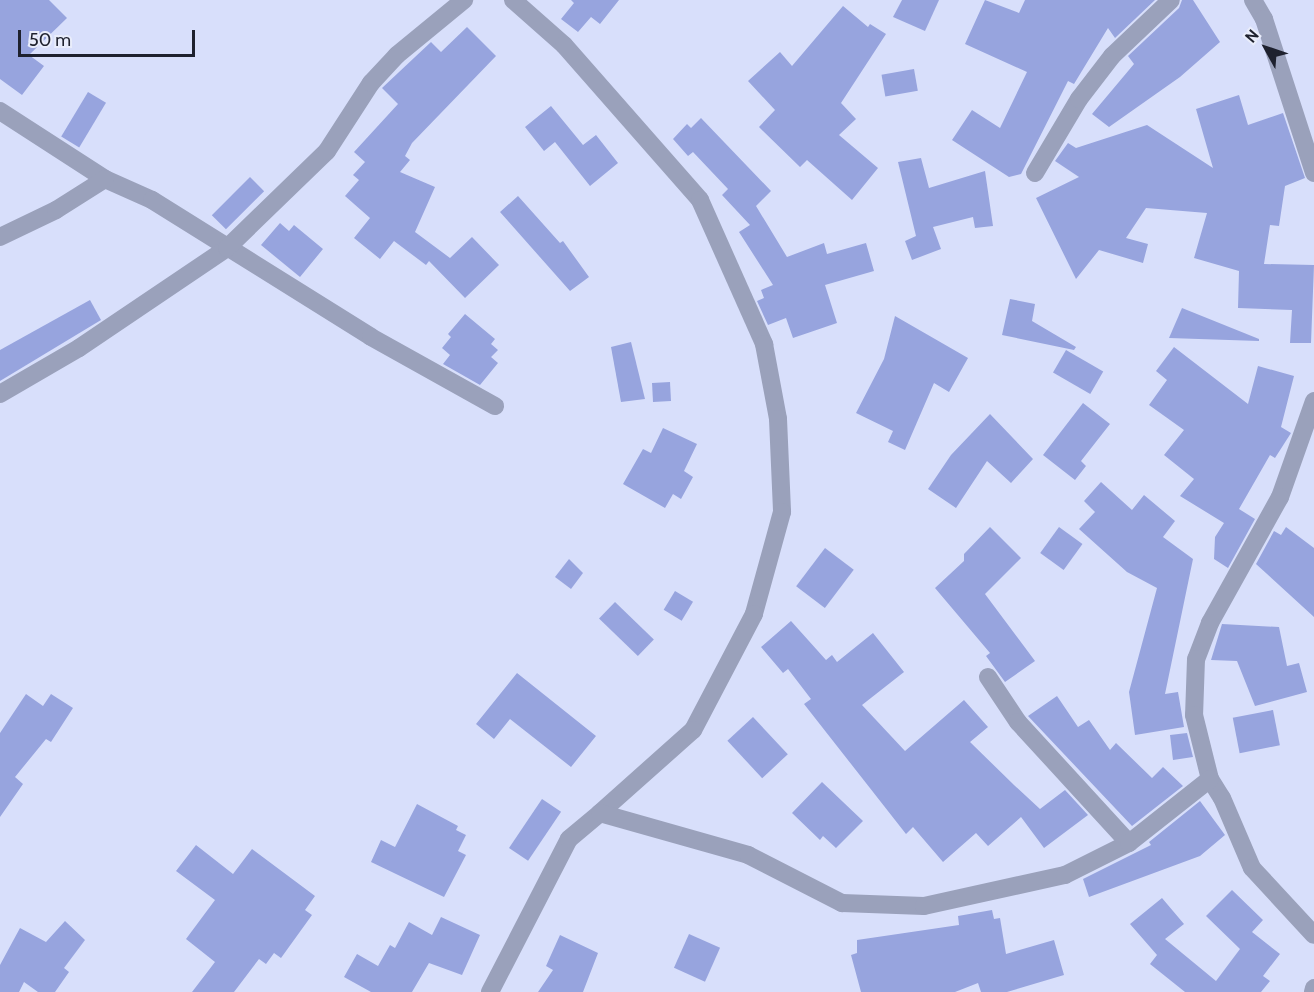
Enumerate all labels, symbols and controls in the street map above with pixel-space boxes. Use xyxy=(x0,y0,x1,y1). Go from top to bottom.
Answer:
scale bar xyxy=(21,18,198,56)
north arrow xyxy=(1236,18,1296,78)
text: N xyxy=(1241,26,1263,47)
text: 50 m xyxy=(29,29,71,51)

